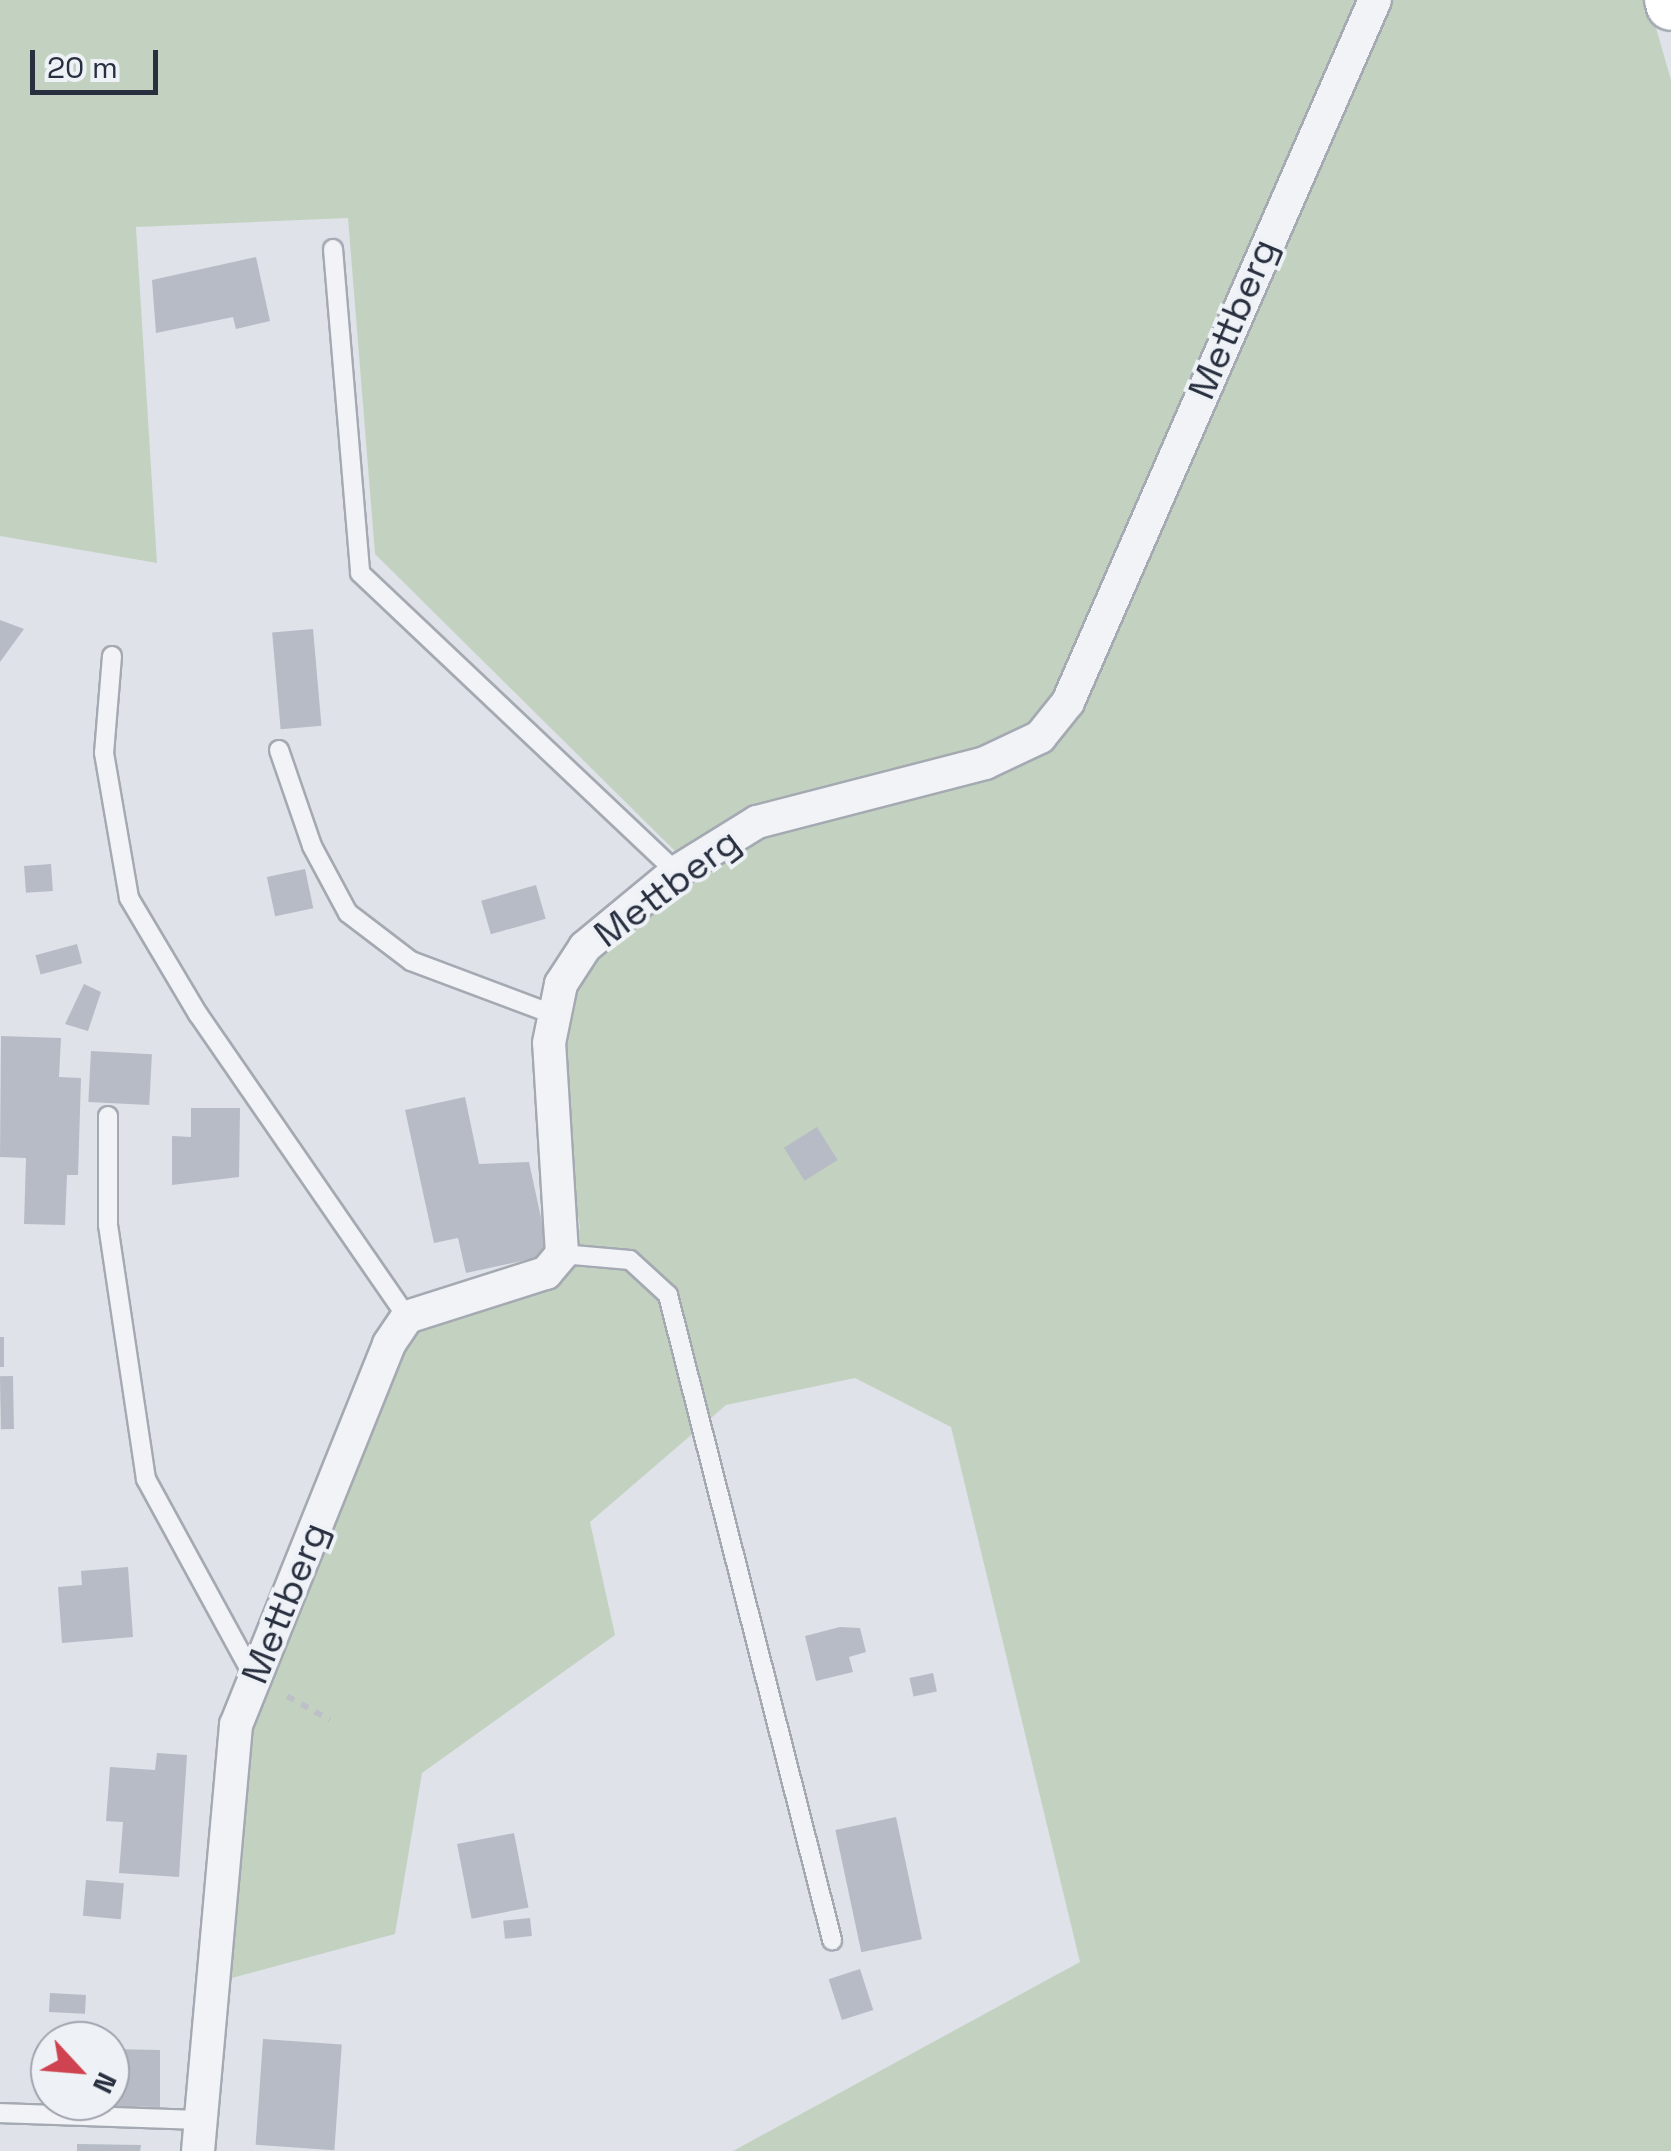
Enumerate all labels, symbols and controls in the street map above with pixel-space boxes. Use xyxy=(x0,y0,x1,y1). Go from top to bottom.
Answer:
scale bar xyxy=(35,30,162,92)
text: 20 m xyxy=(47,48,118,87)
street label: Mettberg xyxy=(1179,232,1287,406)
street label: Mettberg xyxy=(585,819,749,957)
street label: Mettberg xyxy=(232,1516,338,1690)
north arrow xyxy=(30,2021,130,2121)
text: N xyxy=(85,2067,125,2100)

